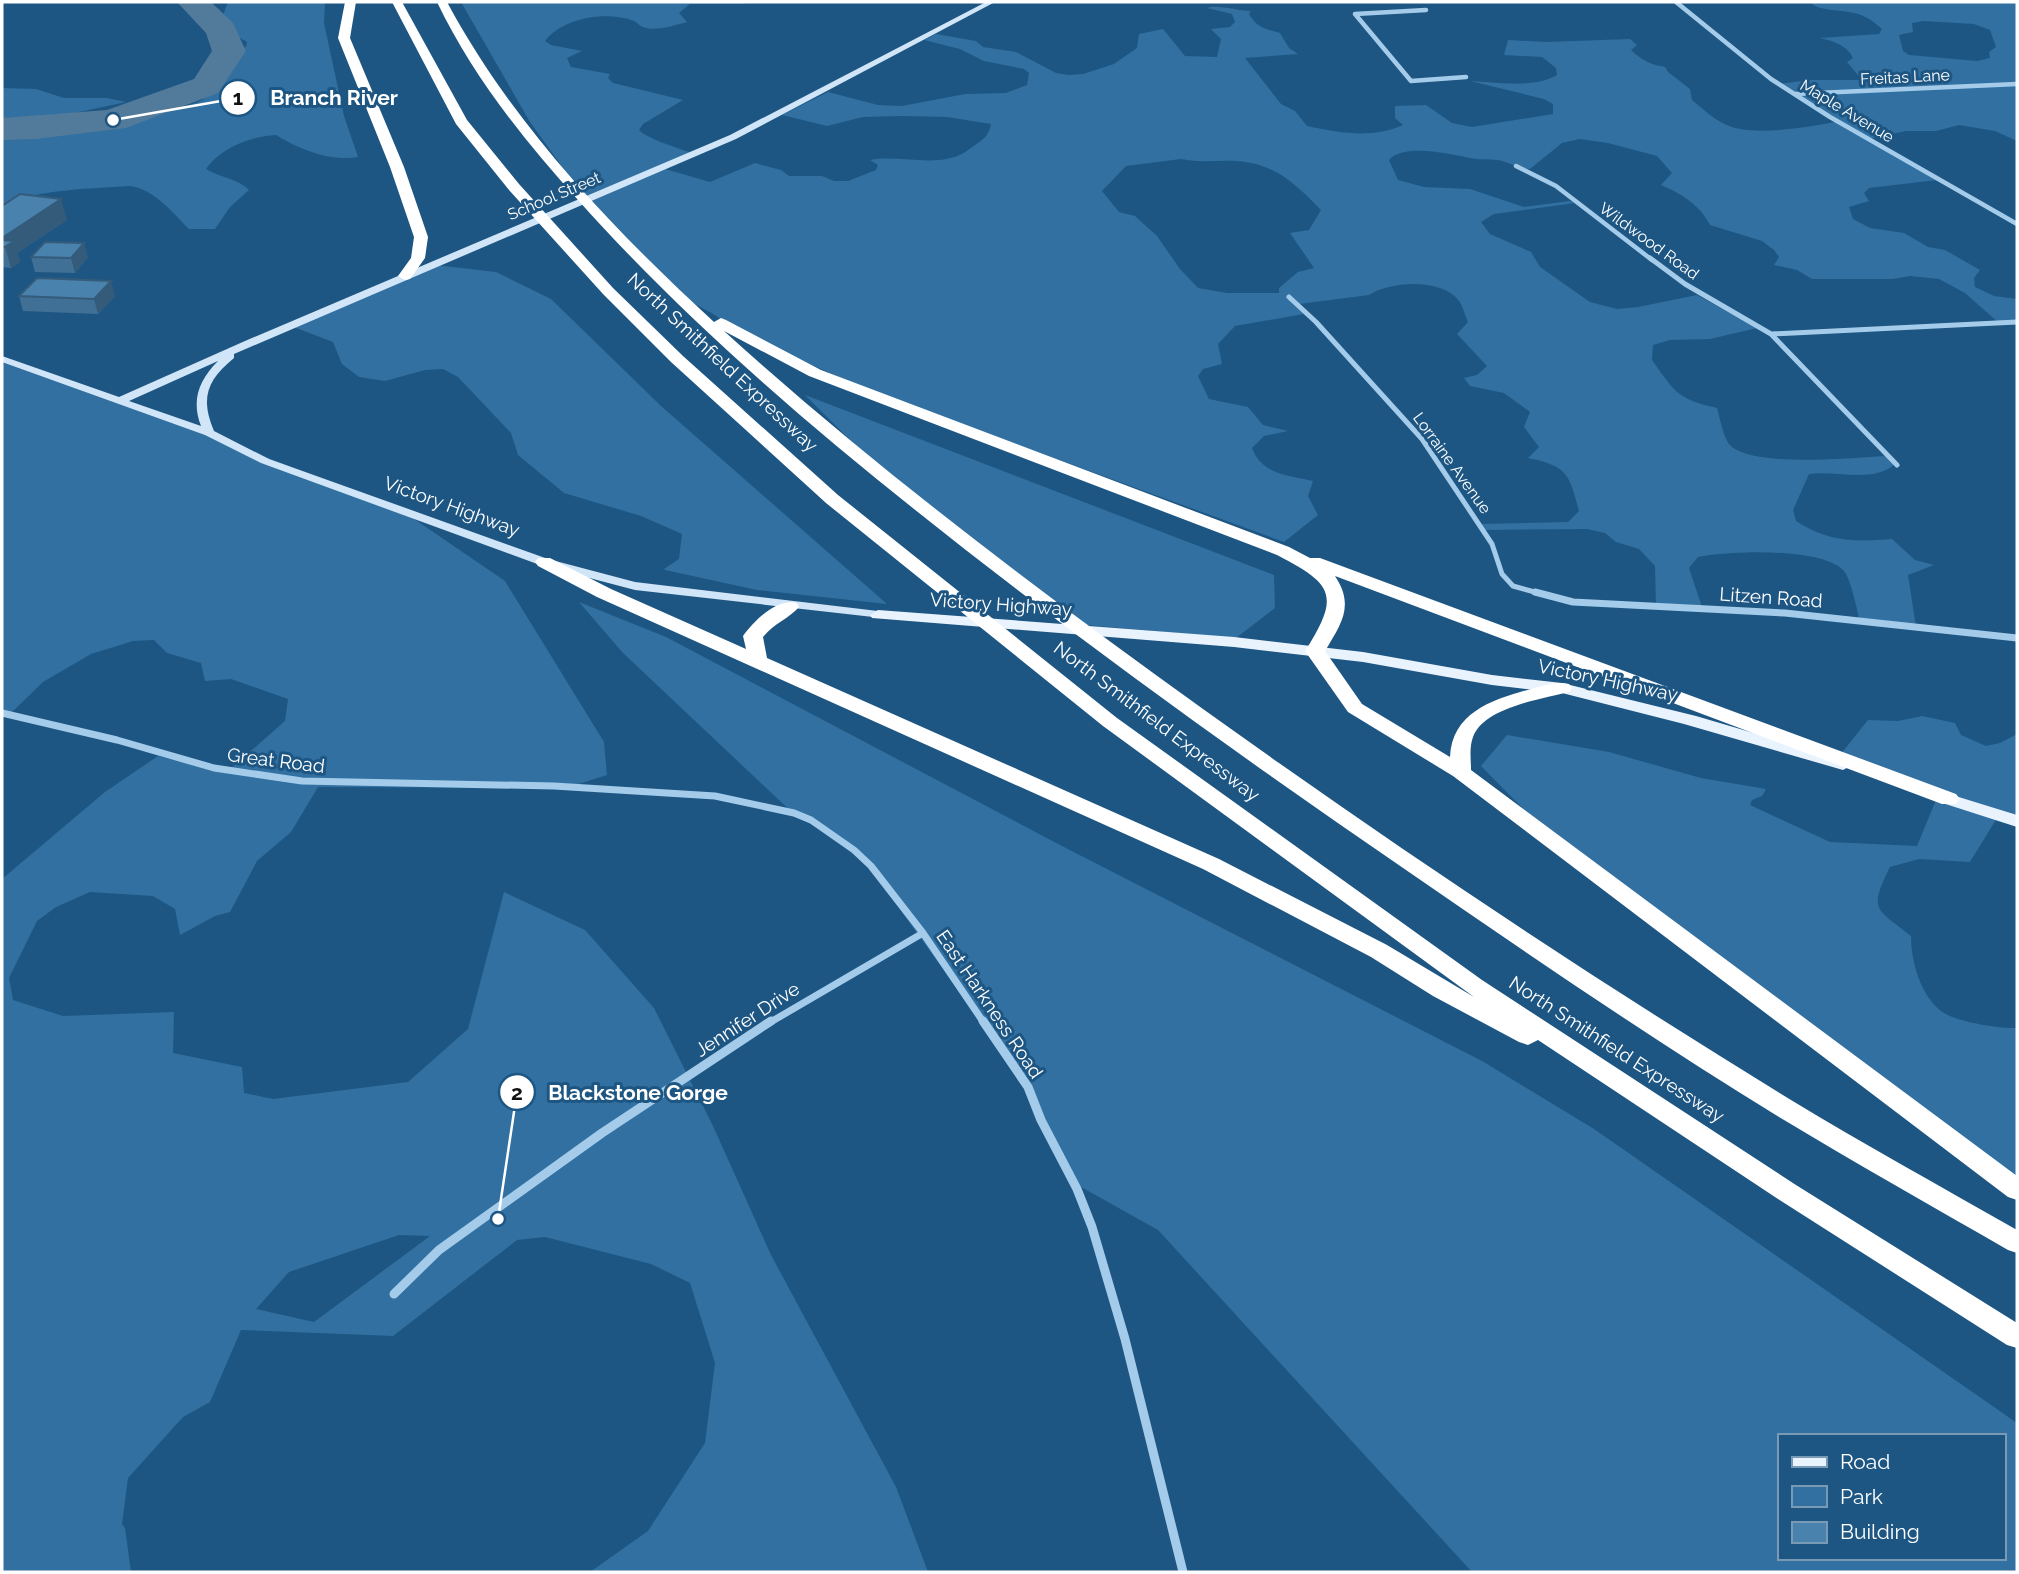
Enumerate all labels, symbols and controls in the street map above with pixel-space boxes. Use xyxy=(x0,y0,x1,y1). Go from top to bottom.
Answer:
street label: Freitas Lane xyxy=(1860,65,1950,89)
street label: Maple Avenue xyxy=(1797,76,1897,146)
callout: Branch River xyxy=(221,77,412,119)
text: 1 xyxy=(233,85,243,110)
text: Branch River xyxy=(270,85,398,110)
street label: School Street xyxy=(505,168,604,224)
street label: Wildwood Road xyxy=(1595,198,1703,284)
street label: North Smithfield Expressway xyxy=(623,268,823,456)
street label: Lorraine Avenue xyxy=(1409,409,1495,517)
street label: Victory Highway xyxy=(381,471,523,541)
street label: Litzen Road xyxy=(1719,582,1823,612)
street label: Victory Highway xyxy=(929,588,1073,620)
street label: North Smithfield Expressway xyxy=(1050,636,1264,806)
street label: Victory Highway xyxy=(1536,654,1680,706)
street label: Great Road xyxy=(226,743,326,777)
street label: East Harkness Road xyxy=(932,926,1048,1082)
street label: North Smithfield Expressway xyxy=(1505,971,1729,1127)
street label: Jennifer Drive xyxy=(691,977,803,1061)
callout: Blackstone Gorge xyxy=(500,1071,742,1113)
text: 2 xyxy=(511,1080,523,1105)
text: Blackstone Gorge xyxy=(548,1080,728,1105)
legend xyxy=(1778,1434,2005,1560)
text: Road xyxy=(1840,1449,1890,1474)
text: Park xyxy=(1840,1484,1883,1509)
text: Building xyxy=(1840,1519,1920,1544)

